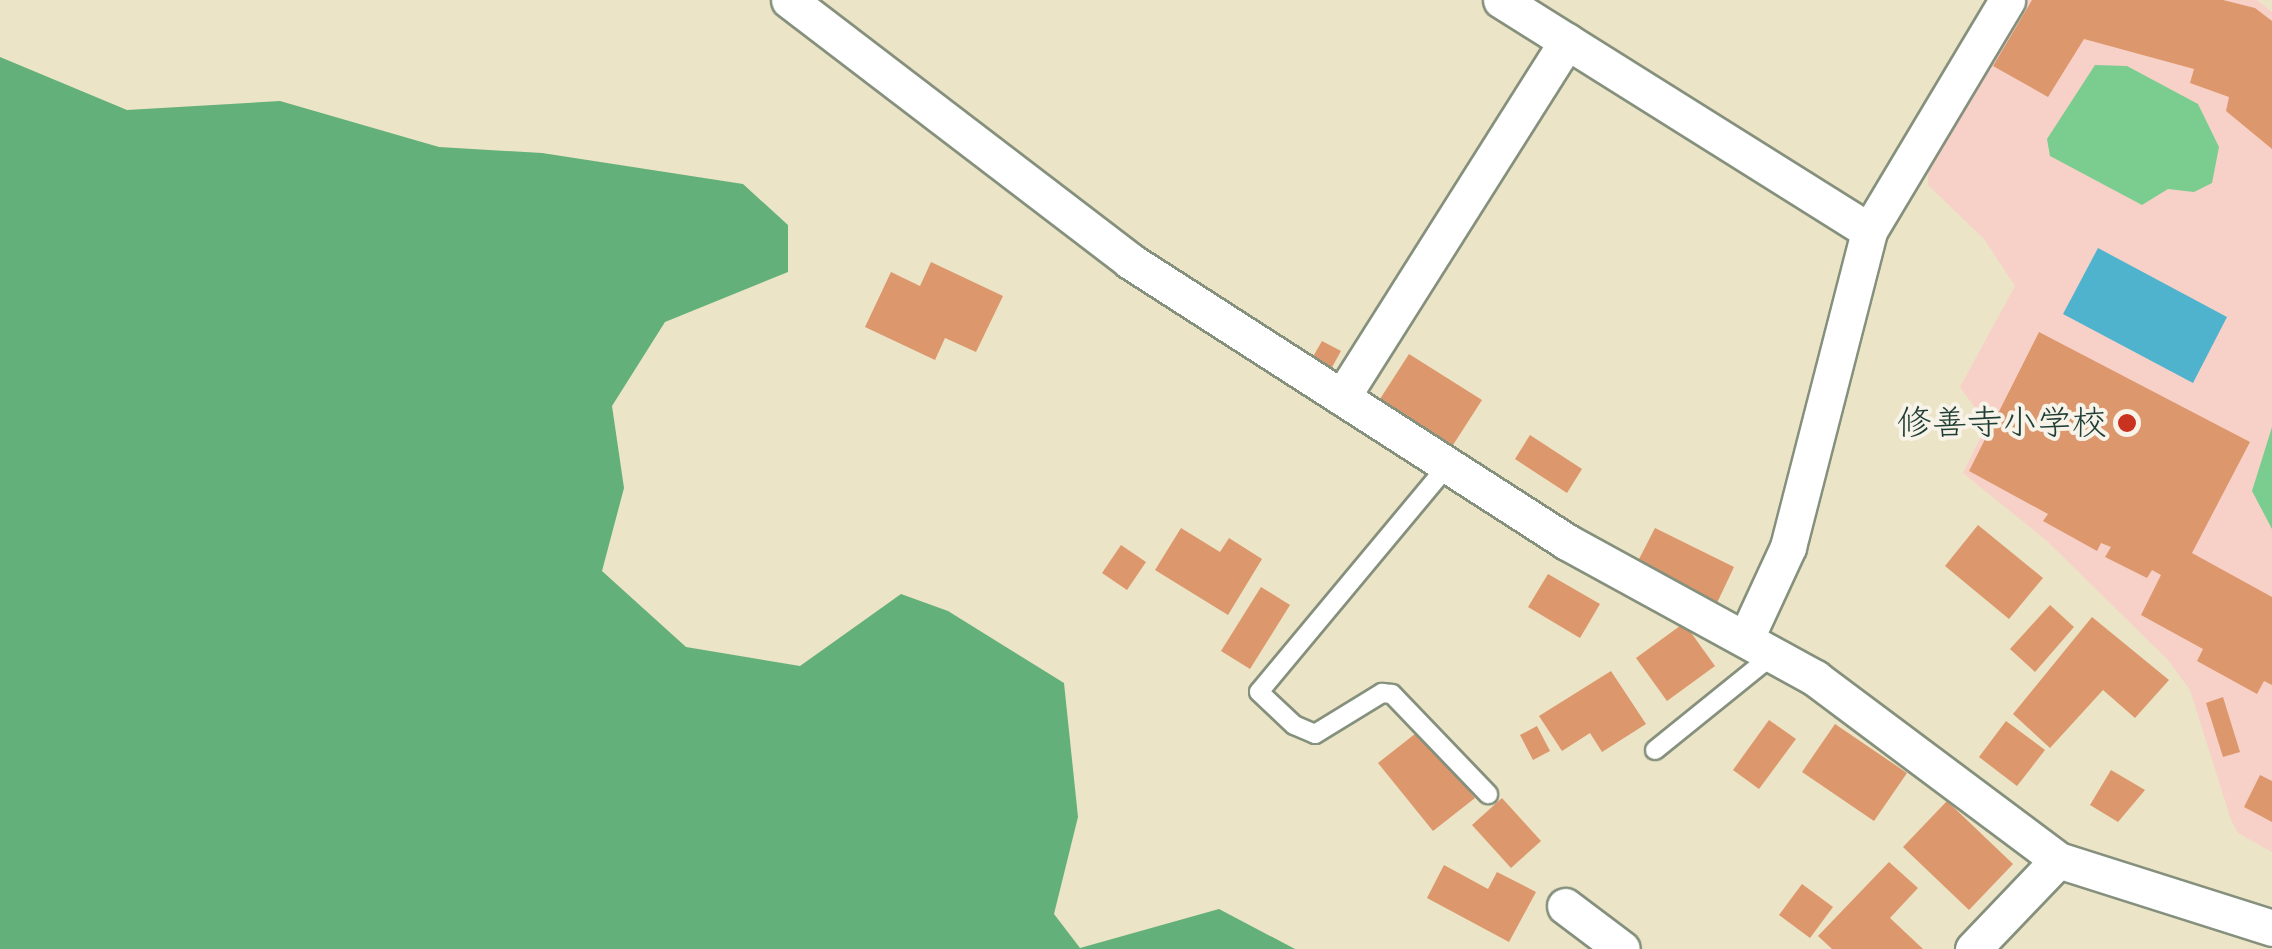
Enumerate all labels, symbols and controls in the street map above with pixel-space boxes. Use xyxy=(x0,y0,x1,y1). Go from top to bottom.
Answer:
place label: 修善寺小学校 xyxy=(1897,402,2107,444)
marker: 修善寺小学校 xyxy=(2116,412,2138,434)

